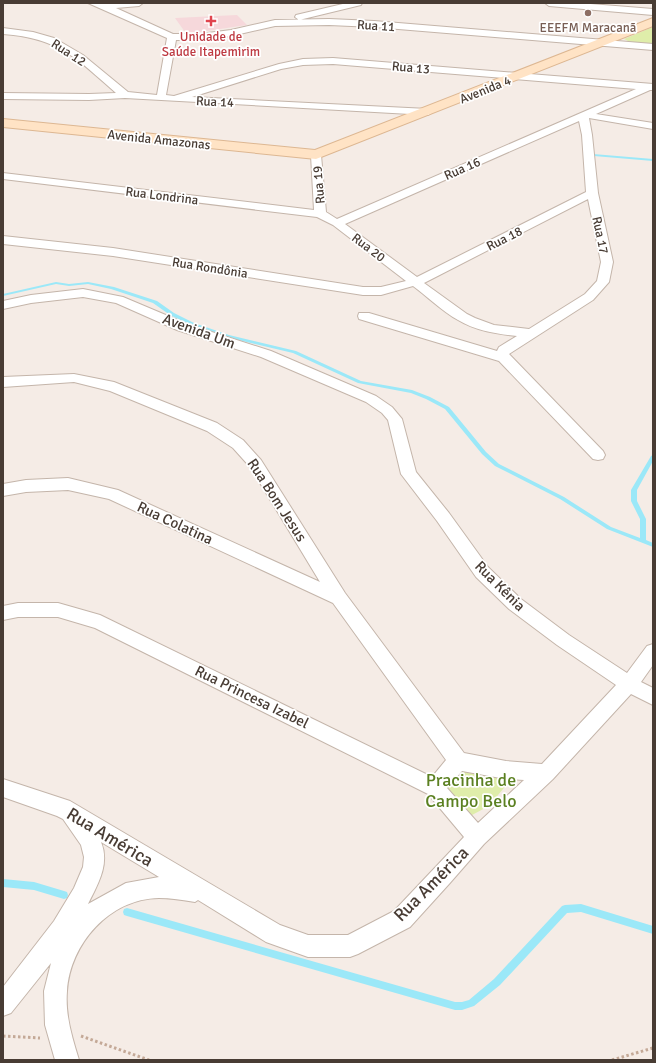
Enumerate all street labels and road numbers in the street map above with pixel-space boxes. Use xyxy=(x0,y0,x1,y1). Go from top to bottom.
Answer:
street label: Rua 11 xyxy=(356,17,396,35)
street label: Rua 12 xyxy=(48,36,89,70)
street label: Rua 13 xyxy=(391,58,431,78)
street label: Avenida 4 xyxy=(457,72,513,107)
street label: Rua 14 xyxy=(195,93,234,111)
street label: Avenida Amazonas xyxy=(107,127,212,153)
street label: Rua 16 xyxy=(442,154,483,184)
street label: Rua 19 xyxy=(309,165,329,205)
street label: Rua Londrina xyxy=(124,184,199,208)
street label: Rua 17 xyxy=(588,215,612,256)
street label: Rua 18 xyxy=(484,223,525,255)
street label: Rua 20 xyxy=(348,230,388,266)
street label: Rua Rondônia xyxy=(171,254,249,282)
street label: Avenida Um xyxy=(160,310,238,352)
street label: Rua Bom Jesus xyxy=(243,455,311,545)
street label: Rua Colatina xyxy=(134,498,216,548)
street label: Rua Kênia xyxy=(471,557,529,615)
street label: Rua Princesa Izabel xyxy=(192,662,312,732)
street label: Rua América xyxy=(63,803,157,871)
street label: Rua América xyxy=(389,842,473,926)

